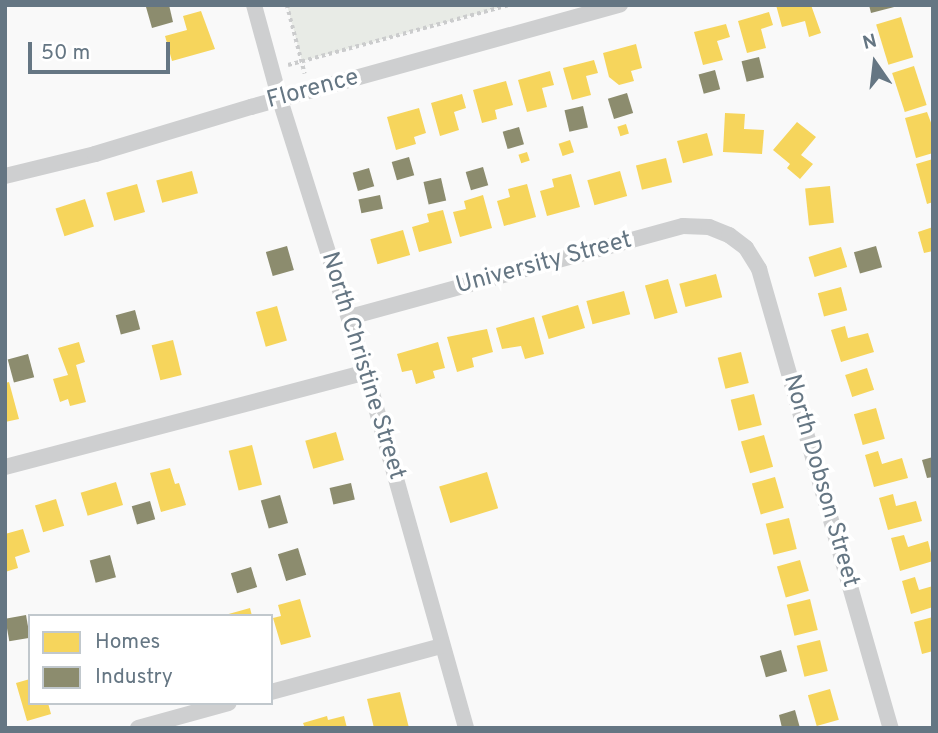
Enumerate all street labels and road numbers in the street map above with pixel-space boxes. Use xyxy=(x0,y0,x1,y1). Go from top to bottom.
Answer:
street label: Florence xyxy=(264,64,362,116)
street label: University Street xyxy=(453,227,635,301)
street label: North Christine Street xyxy=(314,249,410,483)
street label: North Dobson Street xyxy=(776,371,864,591)

